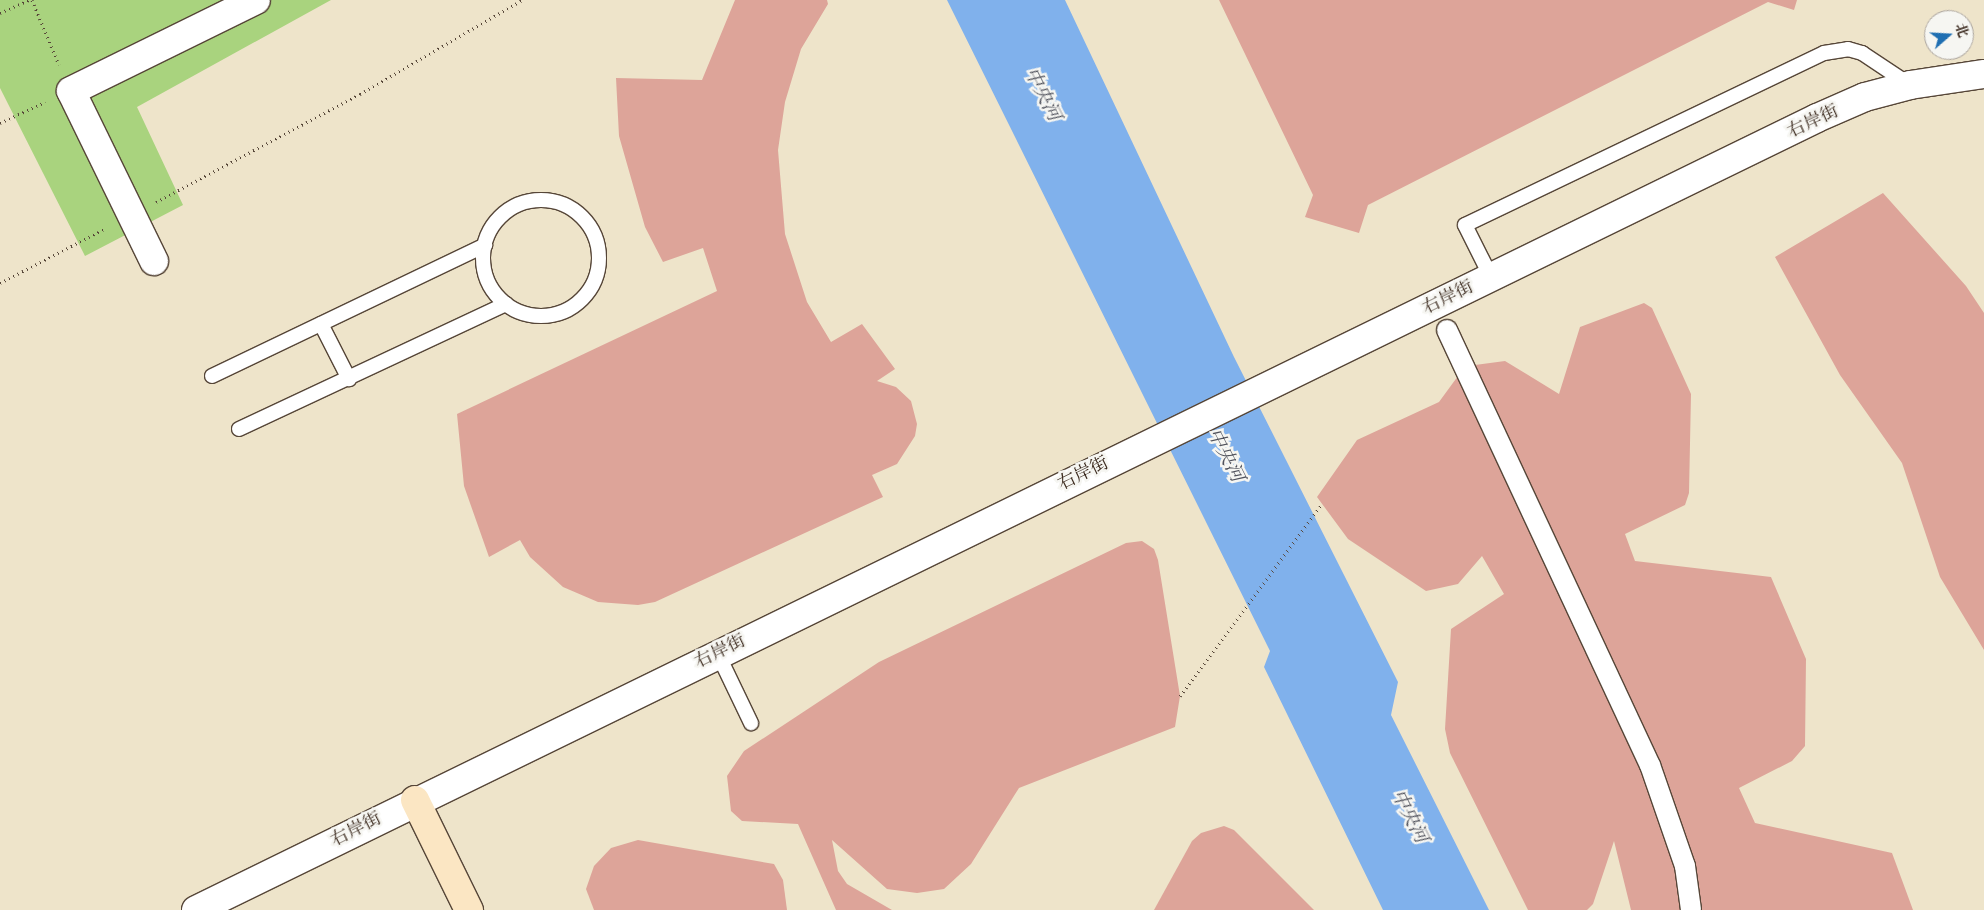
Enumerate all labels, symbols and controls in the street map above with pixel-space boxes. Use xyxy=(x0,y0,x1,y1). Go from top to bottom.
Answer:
north arrow xyxy=(1924,10,1974,60)
text: 北 xyxy=(1951,21,1973,40)
water label: 中央河 xyxy=(1020,63,1066,125)
street label: 右岸街 xyxy=(1784,100,1842,142)
street label: 右岸街 xyxy=(1419,275,1477,319)
water label: 中央河 xyxy=(1203,424,1249,486)
street label: 右岸街 xyxy=(1054,451,1112,495)
street label: 右岸街 xyxy=(691,629,749,673)
water label: 中央河 xyxy=(1387,785,1433,847)
street label: 右岸街 xyxy=(327,807,385,851)

